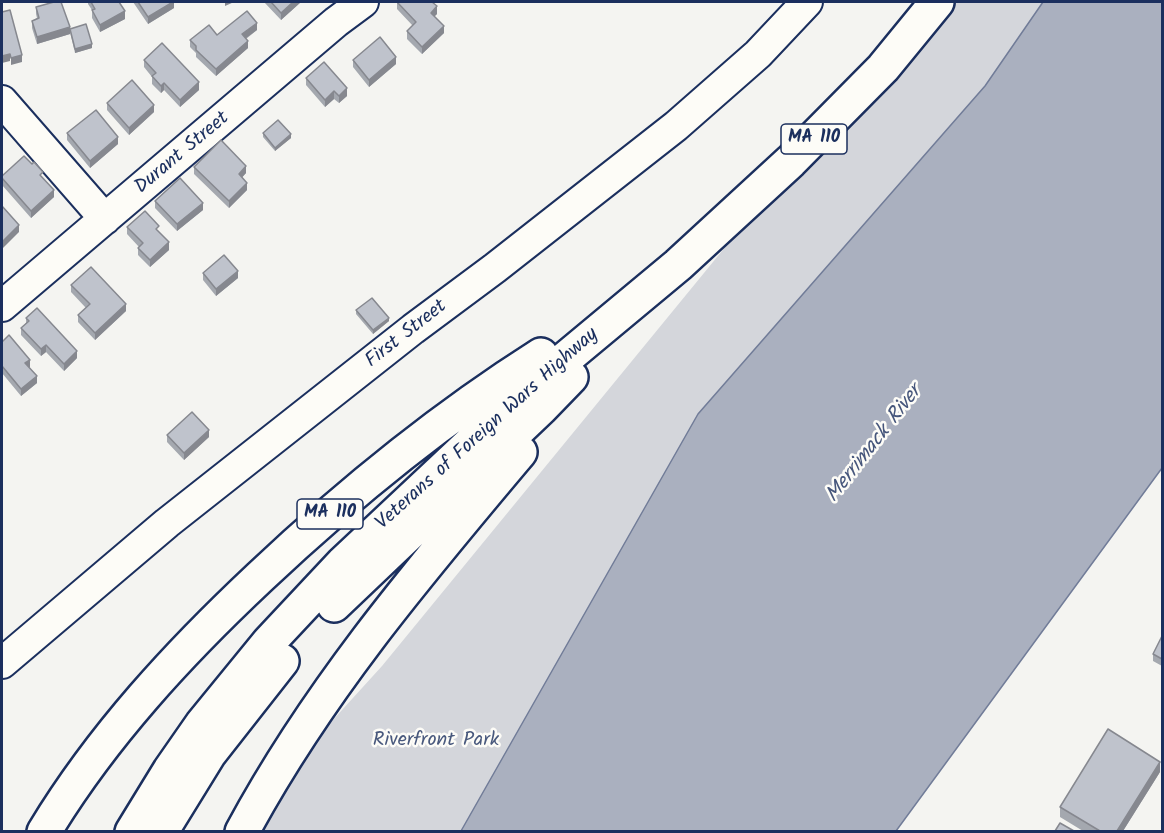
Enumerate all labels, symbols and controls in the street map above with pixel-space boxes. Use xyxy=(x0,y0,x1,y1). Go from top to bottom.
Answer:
street label: Durant Street xyxy=(131,108,235,200)
road number: MA 110 xyxy=(781,124,847,154)
street label: First Street xyxy=(361,296,453,374)
street label: Veterans of Foreign Wars Highway xyxy=(372,324,604,536)
water label: Merrimack River xyxy=(821,381,929,509)
road number: MA 110 xyxy=(297,499,363,529)
park label: Riverfront Park xyxy=(373,730,499,754)

